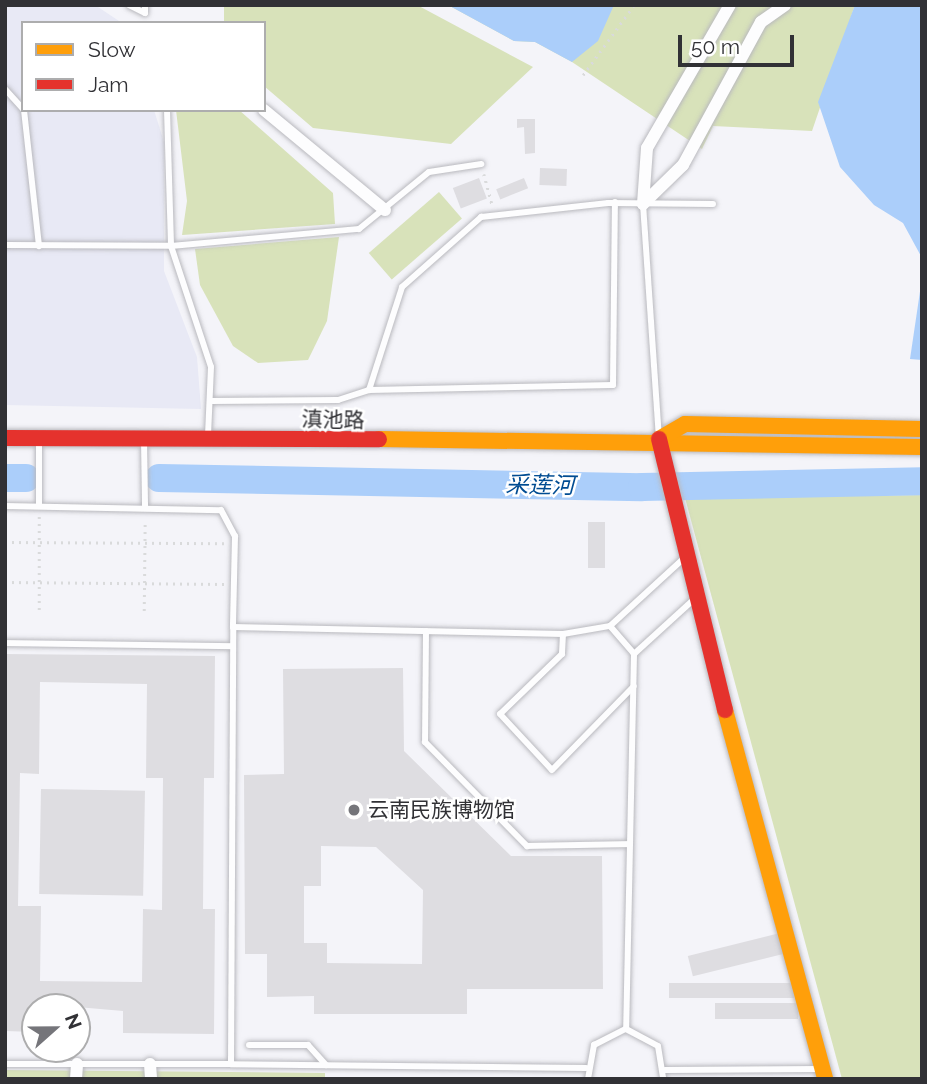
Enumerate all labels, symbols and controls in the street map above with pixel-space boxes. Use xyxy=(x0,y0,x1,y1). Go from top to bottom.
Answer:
legend xyxy=(21,21,266,112)
scale bar xyxy=(682,21,797,65)
text: 50 m xyxy=(691,34,740,59)
text: Slow xyxy=(88,37,136,62)
text: Jam xyxy=(88,72,129,97)
street label: 滇池路 xyxy=(301,407,365,433)
water label: 采莲河 xyxy=(505,471,575,499)
place label: 云南民族博物馆 xyxy=(368,797,515,823)
marker: 云南民族博物馆 xyxy=(346,802,362,818)
north arrow xyxy=(21,993,91,1063)
text: N xyxy=(61,1010,87,1032)

